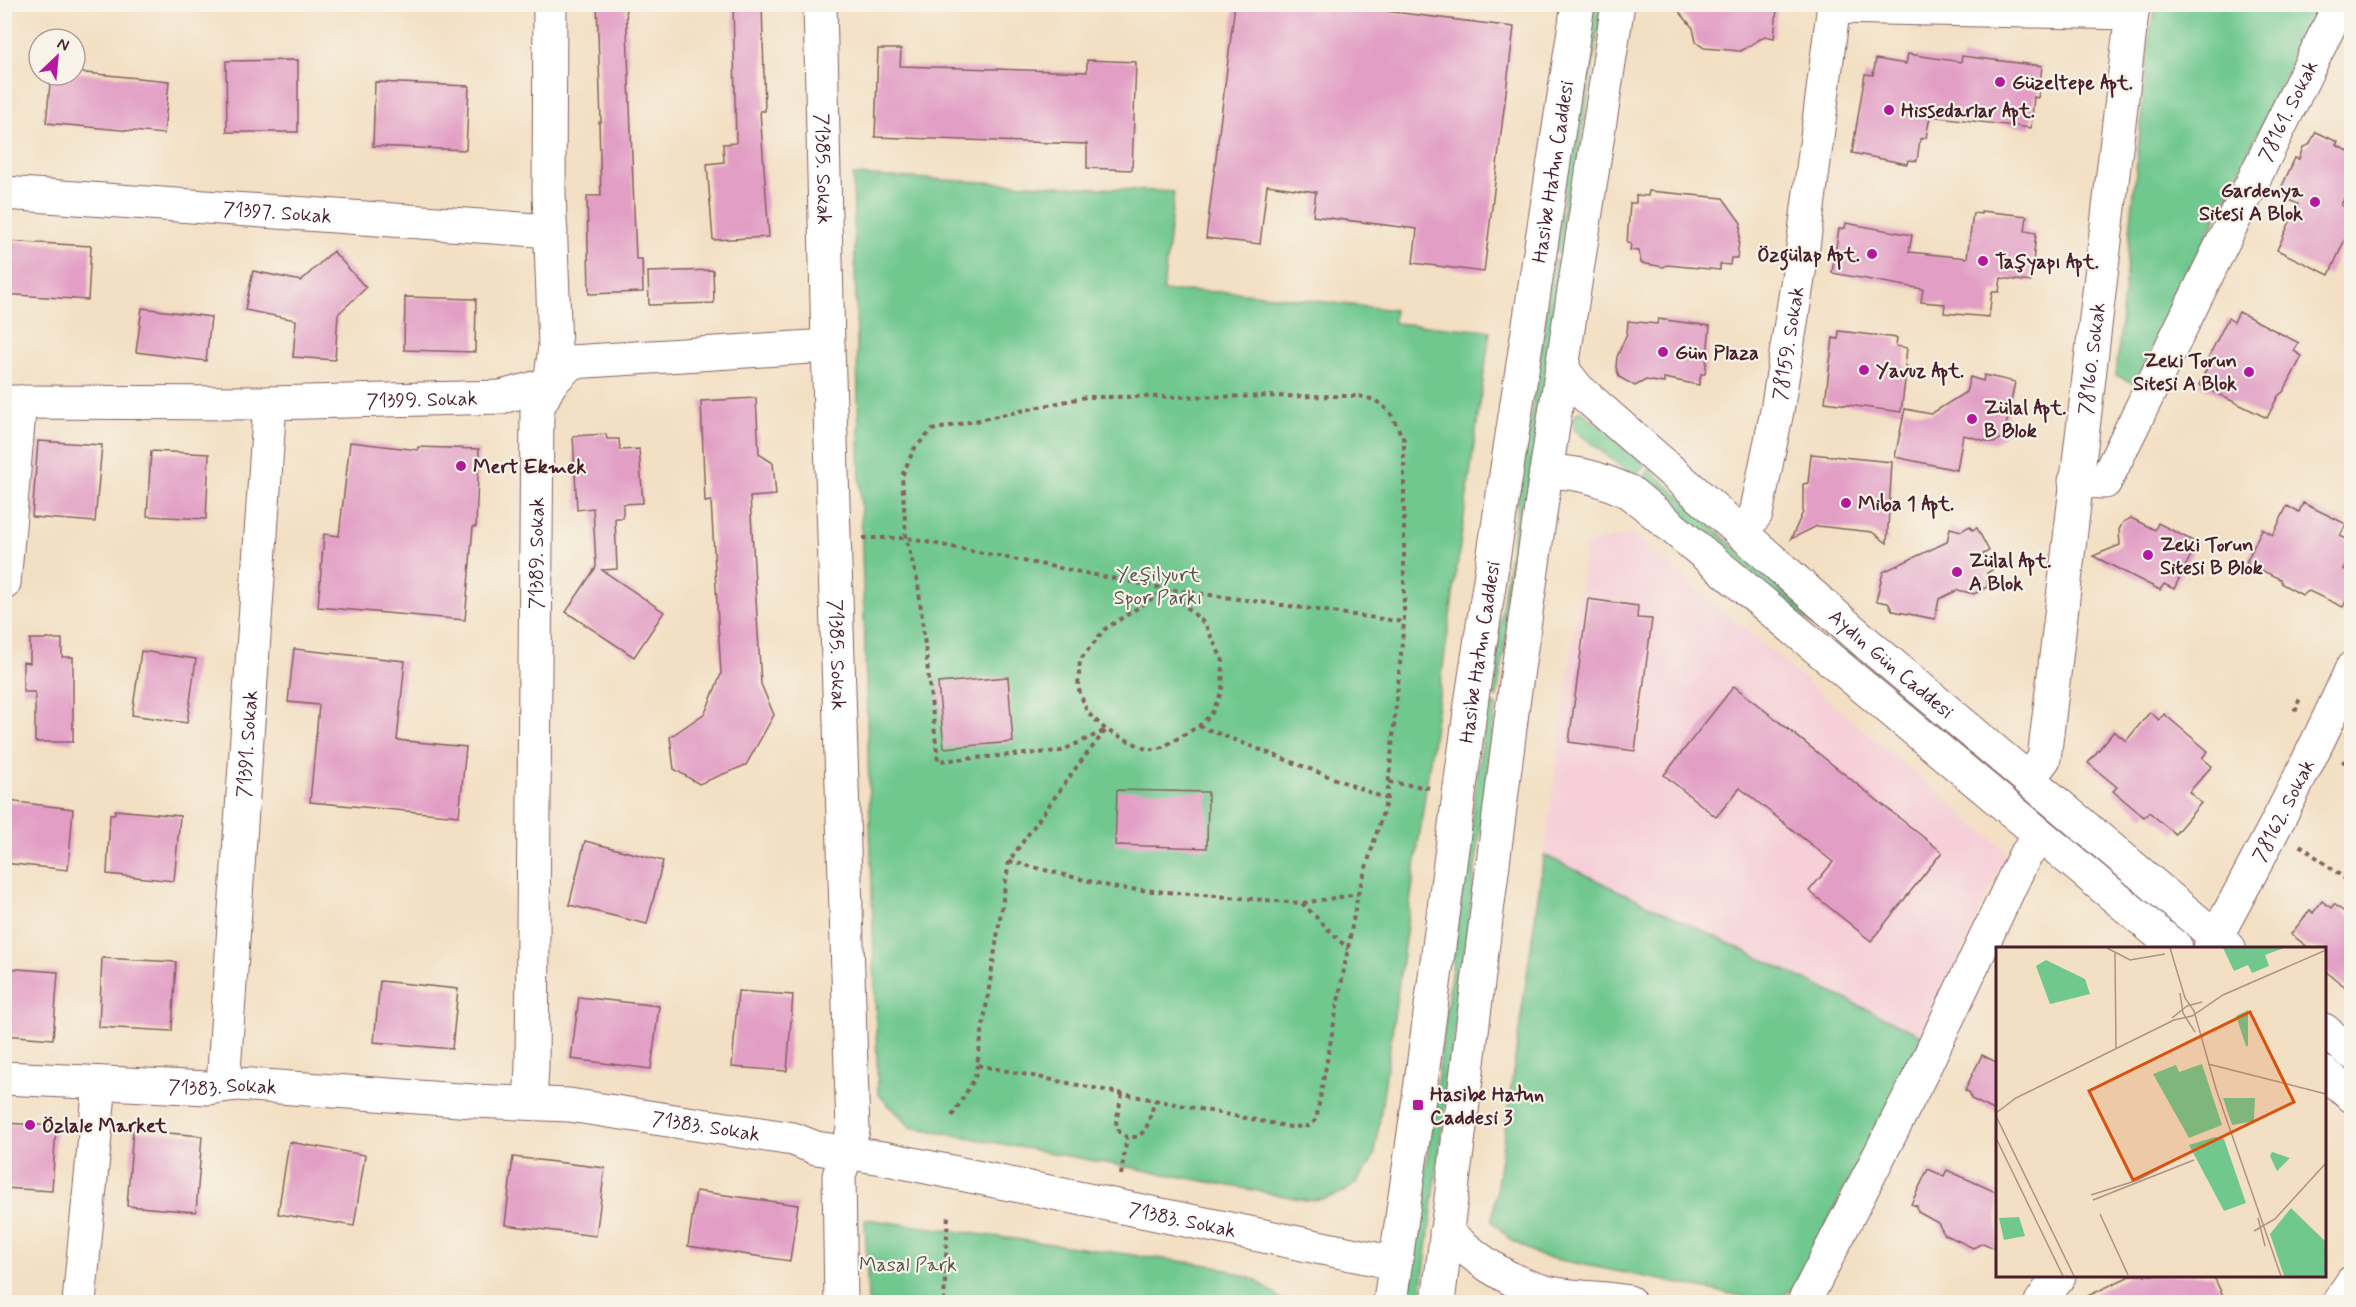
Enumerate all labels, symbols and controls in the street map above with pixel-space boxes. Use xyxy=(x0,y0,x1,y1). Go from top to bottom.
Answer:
north arrow xyxy=(27,27,87,87)
text: N xyxy=(54,33,72,57)
street label: 78161. Sokak xyxy=(2253,56,2325,166)
place label: Güzeltepe Apt. xyxy=(2012,70,2133,98)
marker: Güzeltepe Apt. xyxy=(1993,75,2007,89)
street label: Hasibe Hatun Caddesi xyxy=(1527,79,1581,265)
place label: Hissedarlar Apt. xyxy=(1901,98,2035,126)
marker: Hissedarlar Apt. xyxy=(1882,103,1896,117)
street label: 71385. Sokak xyxy=(808,113,837,225)
place label: Gardenya Sitesi A Blok xyxy=(2199,178,2304,228)
marker: Gardenya Sitesi A Blok xyxy=(2308,195,2322,209)
street label: 71397. Sokak xyxy=(222,196,333,231)
place label: Özgülap Apt. xyxy=(1757,242,1860,271)
marker: Özgülap Apt. xyxy=(1865,247,1879,261)
place label: Taşyapı Apt. xyxy=(1995,249,2099,277)
marker: Taşyapı Apt. xyxy=(1976,254,1990,268)
street label: 78159. Sokak xyxy=(1767,284,1812,402)
street label: 78160. Sokak xyxy=(2073,301,2113,416)
place label: Gün Plaza xyxy=(1675,340,1759,367)
marker: Gün Plaza xyxy=(1656,345,1670,359)
place label: Zeki Torun Sitesi A Blok xyxy=(2133,348,2237,398)
place label: Yavuz Apt. xyxy=(1876,358,1964,386)
marker: Yavuz Apt. xyxy=(1857,363,1871,377)
marker: Zeki Torun Sitesi A Blok xyxy=(2242,365,2256,379)
street label: 71399. Sokak xyxy=(366,386,478,415)
place label: Zülal Apt. B Blok xyxy=(1984,395,2066,445)
marker: Zülal Apt. B Blok xyxy=(1965,412,1979,426)
place label: Mert Ekmek xyxy=(473,454,586,481)
marker: Mert Ekmek xyxy=(454,459,468,473)
place label: Miba 1 Apt. xyxy=(1858,491,1954,519)
marker: Miba 1 Apt. xyxy=(1839,496,1853,510)
street label: 71389. Sokak xyxy=(523,497,551,609)
place label: Zeki Torun Sitesi B Blok xyxy=(2160,532,2263,582)
place label: Zülal Apt. A Blok xyxy=(1969,548,2051,598)
marker: Zeki Torun Sitesi B Blok xyxy=(2141,548,2155,562)
street label: Hasibe Hatun Caddesi xyxy=(1454,559,1508,745)
park label: Yeşilyurt Spor Parkı xyxy=(1114,562,1202,612)
marker: Zülal Apt. A Blok xyxy=(1950,565,1964,579)
street label: 71385. Sokak xyxy=(821,599,852,711)
street label: Aydın Gün Caddesi xyxy=(1822,604,1959,726)
street label: 71391. Sokak xyxy=(231,689,265,798)
street label: 78162. Sokak xyxy=(2247,755,2322,867)
inset map xyxy=(1996,947,2326,1277)
street label: 71383. Sokak xyxy=(168,1072,278,1103)
place label: Hasibe Hatun Caddesi 3 xyxy=(1430,1082,1544,1132)
marker: Hasibe Hatun Caddesi 3 xyxy=(1411,1098,1425,1112)
street label: 71383. Sokak xyxy=(650,1106,762,1149)
place label: Özlale Market xyxy=(42,1113,168,1140)
marker: Özlale Market xyxy=(23,1118,37,1132)
street label: 71383. Sokak xyxy=(1126,1197,1238,1245)
park label: Masal Park xyxy=(859,1252,957,1279)

